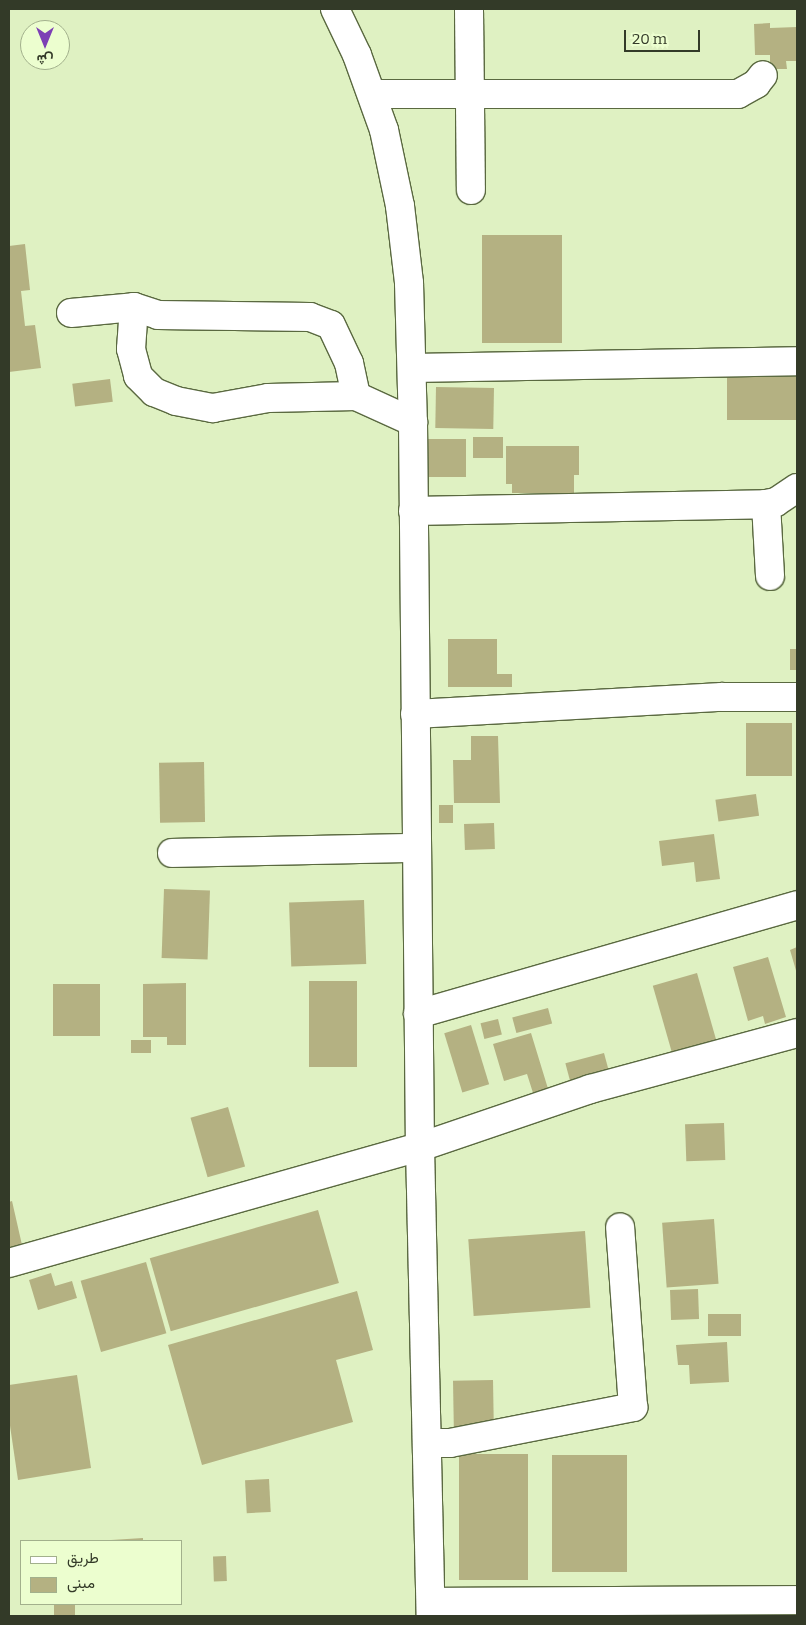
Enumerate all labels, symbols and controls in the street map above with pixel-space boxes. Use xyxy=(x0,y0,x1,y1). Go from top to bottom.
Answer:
north arrow xyxy=(20,20,70,70)
scale bar xyxy=(626,20,702,52)
text: 20 m xyxy=(632,30,667,48)
text: ش xyxy=(37,51,53,68)
legend xyxy=(20,1540,182,1605)
text: طريق xyxy=(67,1549,99,1567)
text: مبنى xyxy=(67,1574,95,1592)

